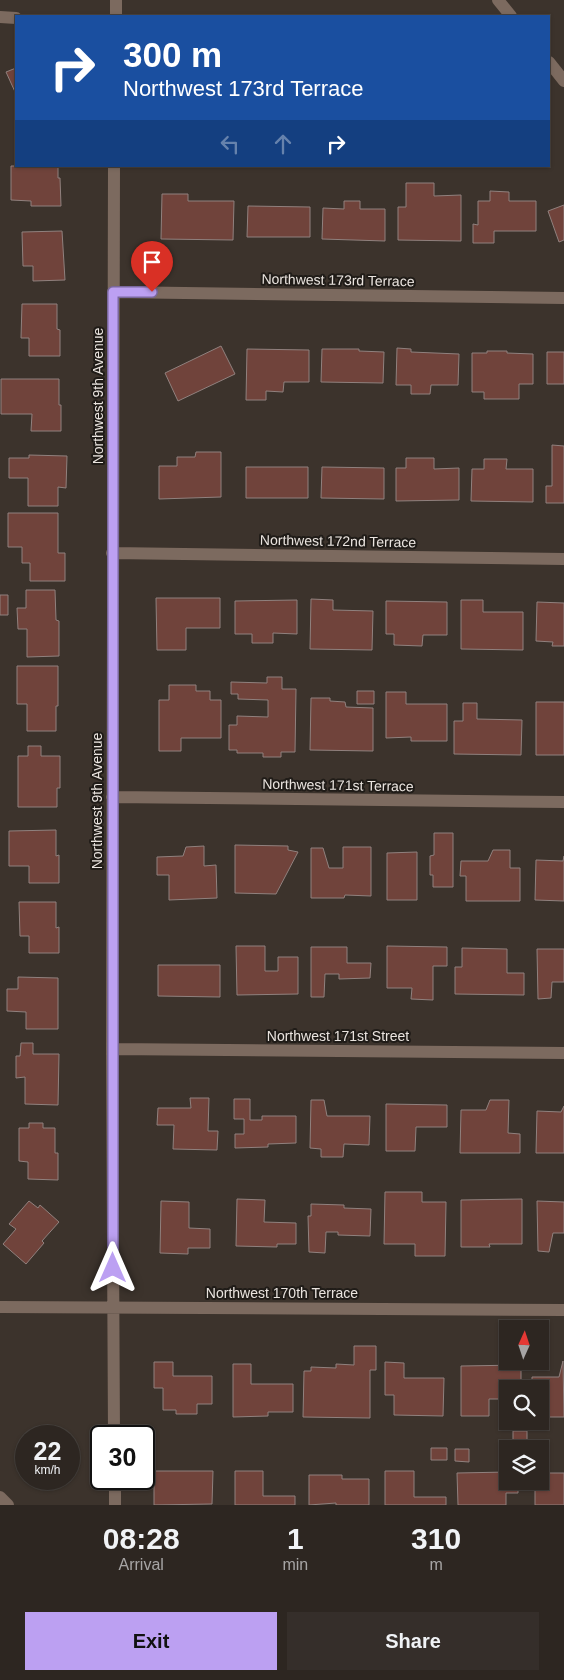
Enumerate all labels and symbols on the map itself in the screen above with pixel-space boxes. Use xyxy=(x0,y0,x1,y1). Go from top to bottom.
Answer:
pin xyxy=(131,241,173,292)
street label: Northwest 173rd Terrace xyxy=(261,271,415,289)
street label: Northwest 9th Avenue xyxy=(90,327,106,464)
street label: Northwest 172nd Terrace xyxy=(260,532,416,550)
street label: Northwest 9th Avenue xyxy=(89,732,105,869)
street label: Northwest 171st Terrace xyxy=(262,776,414,794)
street label: Northwest 171st Street xyxy=(267,1028,409,1044)
position arrow xyxy=(86,1241,138,1293)
street label: Northwest 170th Terrace xyxy=(206,1285,358,1301)
north arrow xyxy=(499,1320,549,1370)
speed limit sign: 30 xyxy=(90,1425,155,1490)

